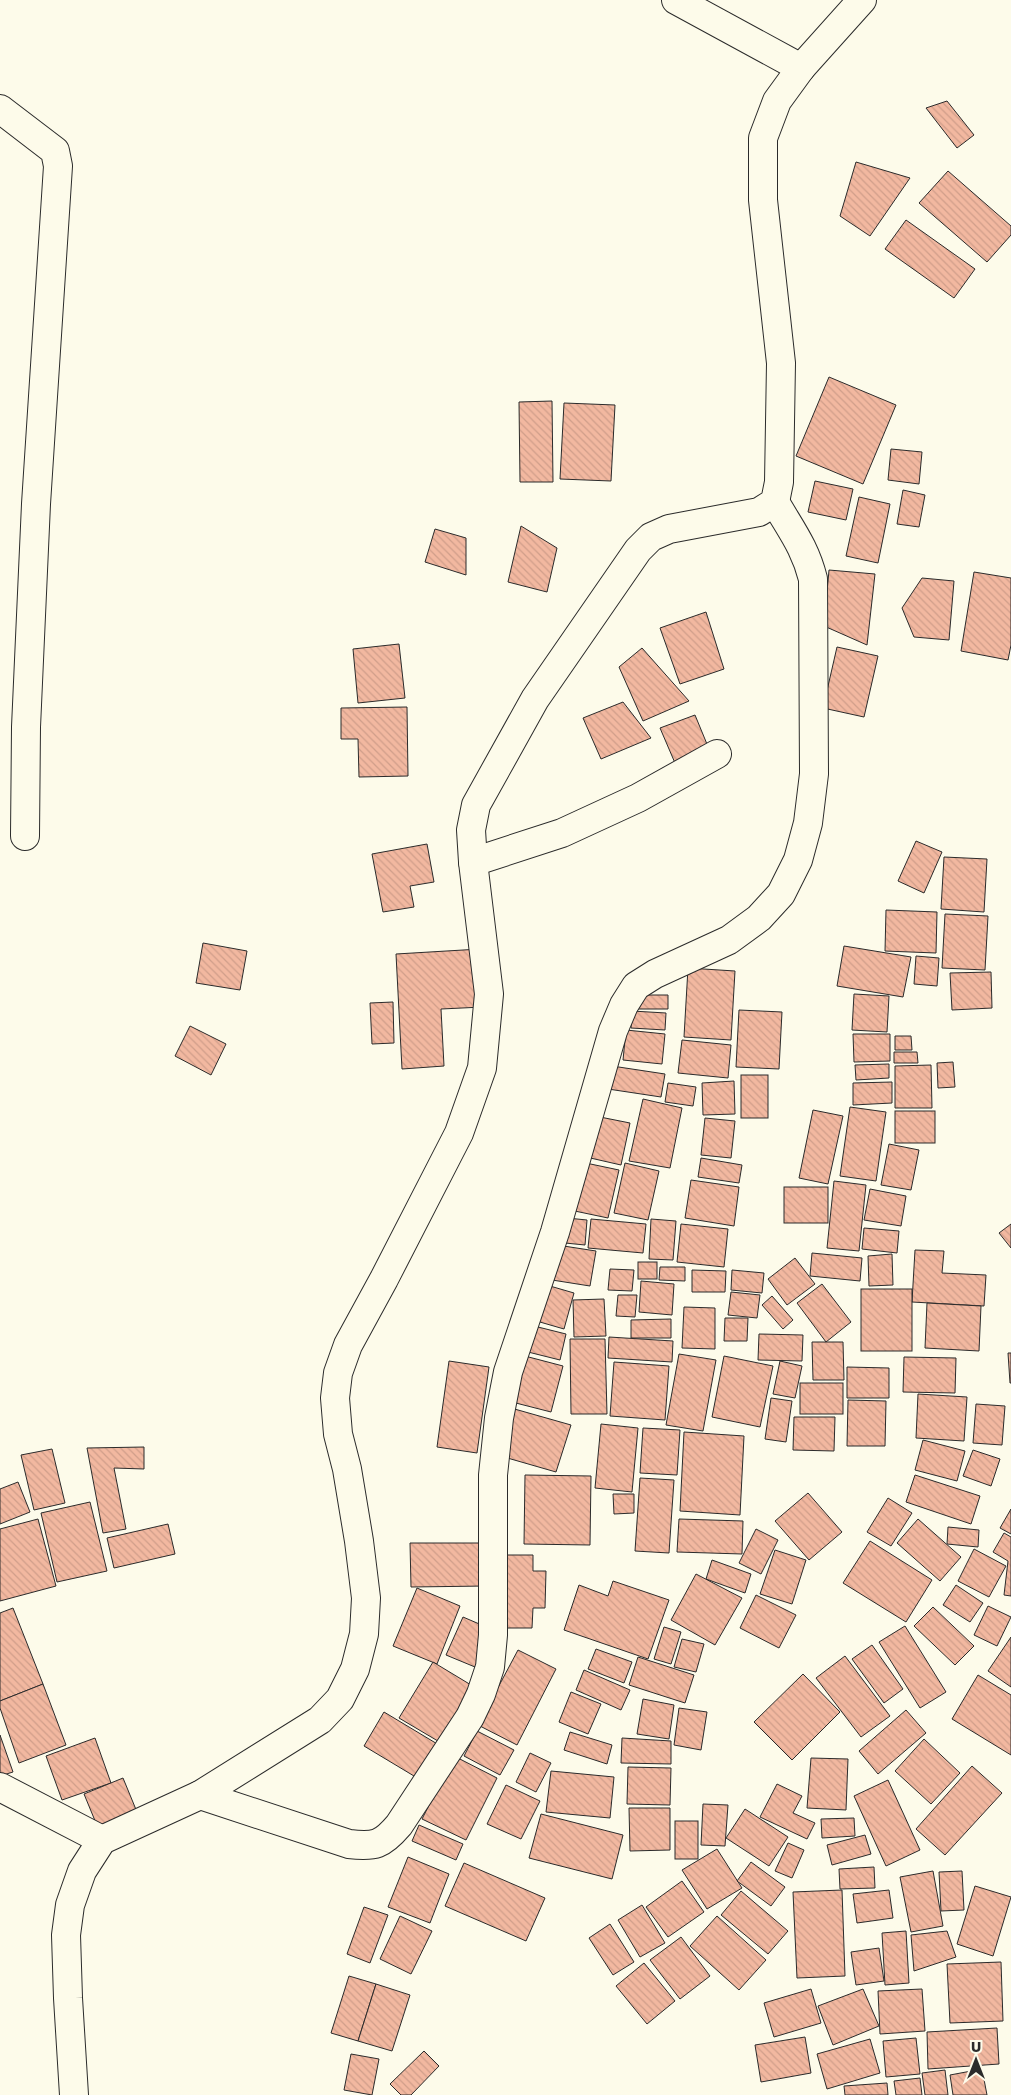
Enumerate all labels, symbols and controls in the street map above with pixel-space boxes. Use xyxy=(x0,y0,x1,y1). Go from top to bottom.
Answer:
north arrow xyxy=(951,2035,1001,2085)
text: U xyxy=(971,2038,981,2055)

